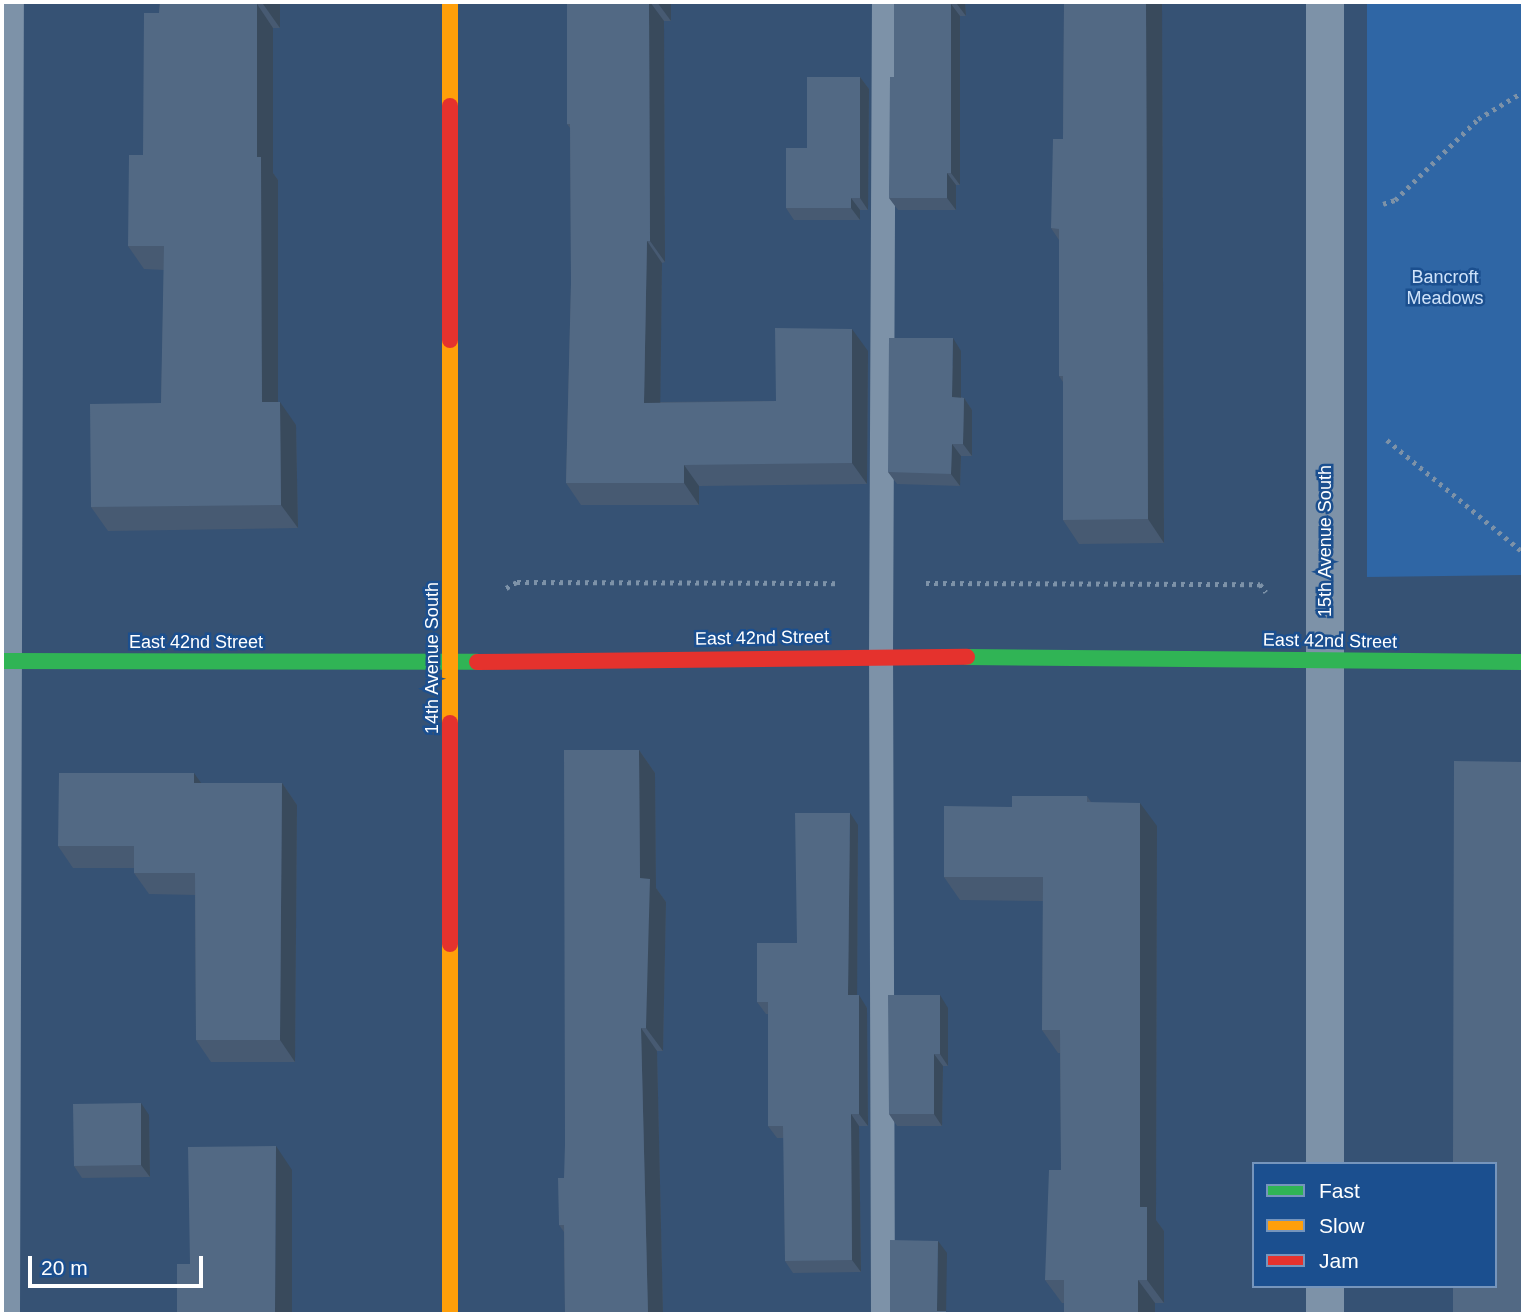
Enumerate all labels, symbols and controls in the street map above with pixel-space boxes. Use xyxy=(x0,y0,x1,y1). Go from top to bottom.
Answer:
park label: Bancroft Meadows xyxy=(1406,267,1484,310)
street label: 15th Avenue South xyxy=(1314,465,1336,617)
street label: 14th Avenue South xyxy=(421,582,443,734)
street label: East 42nd Street xyxy=(695,626,829,650)
street label: East 42nd Street xyxy=(1263,629,1397,653)
street label: East 42nd Street xyxy=(129,631,263,653)
legend xyxy=(1252,1162,1497,1288)
text: Fast xyxy=(1319,1179,1360,1202)
text: Slow xyxy=(1319,1214,1365,1237)
scale bar xyxy=(32,1242,206,1286)
text: Jam xyxy=(1319,1249,1359,1272)
text: 20 m xyxy=(41,1256,88,1279)

